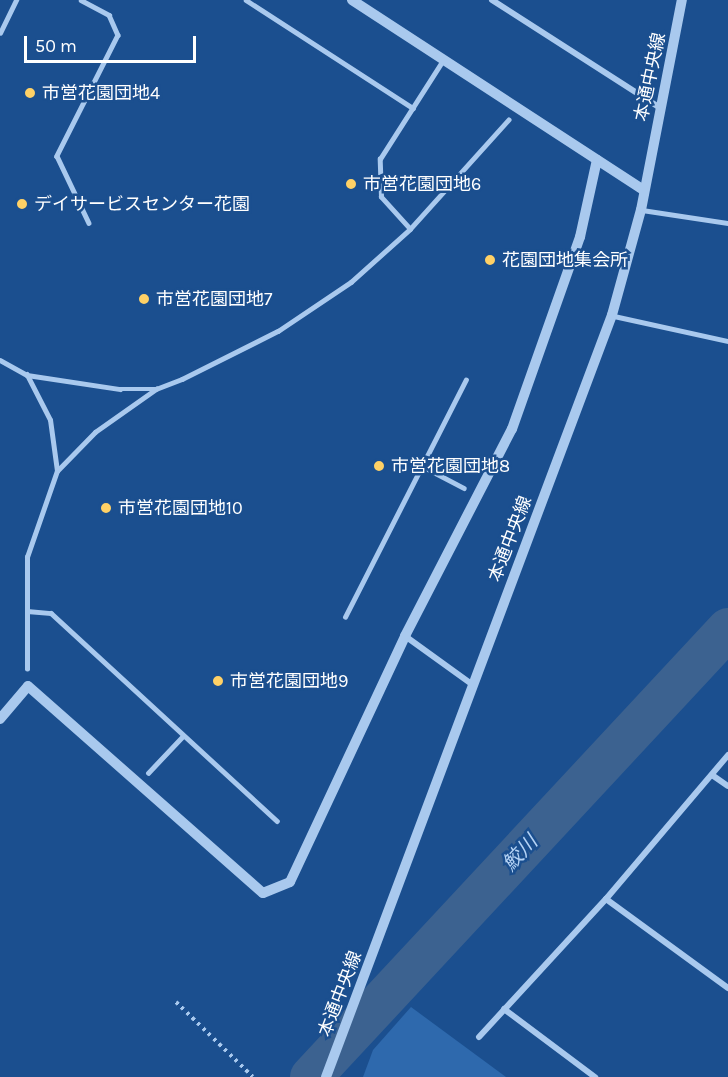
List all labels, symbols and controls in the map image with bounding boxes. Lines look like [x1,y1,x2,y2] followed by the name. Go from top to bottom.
[27,24,200,62] scale bar
[630,31,670,123] street label: 本通中央線
[35,35,77,57] text: 50 m
[42,82,160,104] place label: 市営花園団地4
[23,86,37,100] marker: 市営花園団地4
[363,173,481,195] place label: 市営花園団地6
[344,177,358,191] marker: 市営花園団地6
[34,193,250,215] place label: デイサービスセンター花園
[15,197,29,211] marker: デイサービスセンター花園
[502,249,628,271] place label: 花園団地集会所
[483,253,497,267] marker: 花園団地集会所
[156,288,272,310] place label: 市営花園団地7
[137,292,151,306] marker: 市営花園団地7
[391,455,510,477] place label: 市営花園団地8
[372,459,386,473] marker: 市営花園団地8
[484,493,536,585] street label: 本通中央線
[118,497,243,519] place label: 市営花園団地10
[99,501,113,515] marker: 市営花園団地10
[230,670,348,692] place label: 市営花園団地9
[211,674,225,688] marker: 市営花園団地9
[498,830,542,876] water label: 鮫川
[314,948,366,1040] street label: 本通中央線

